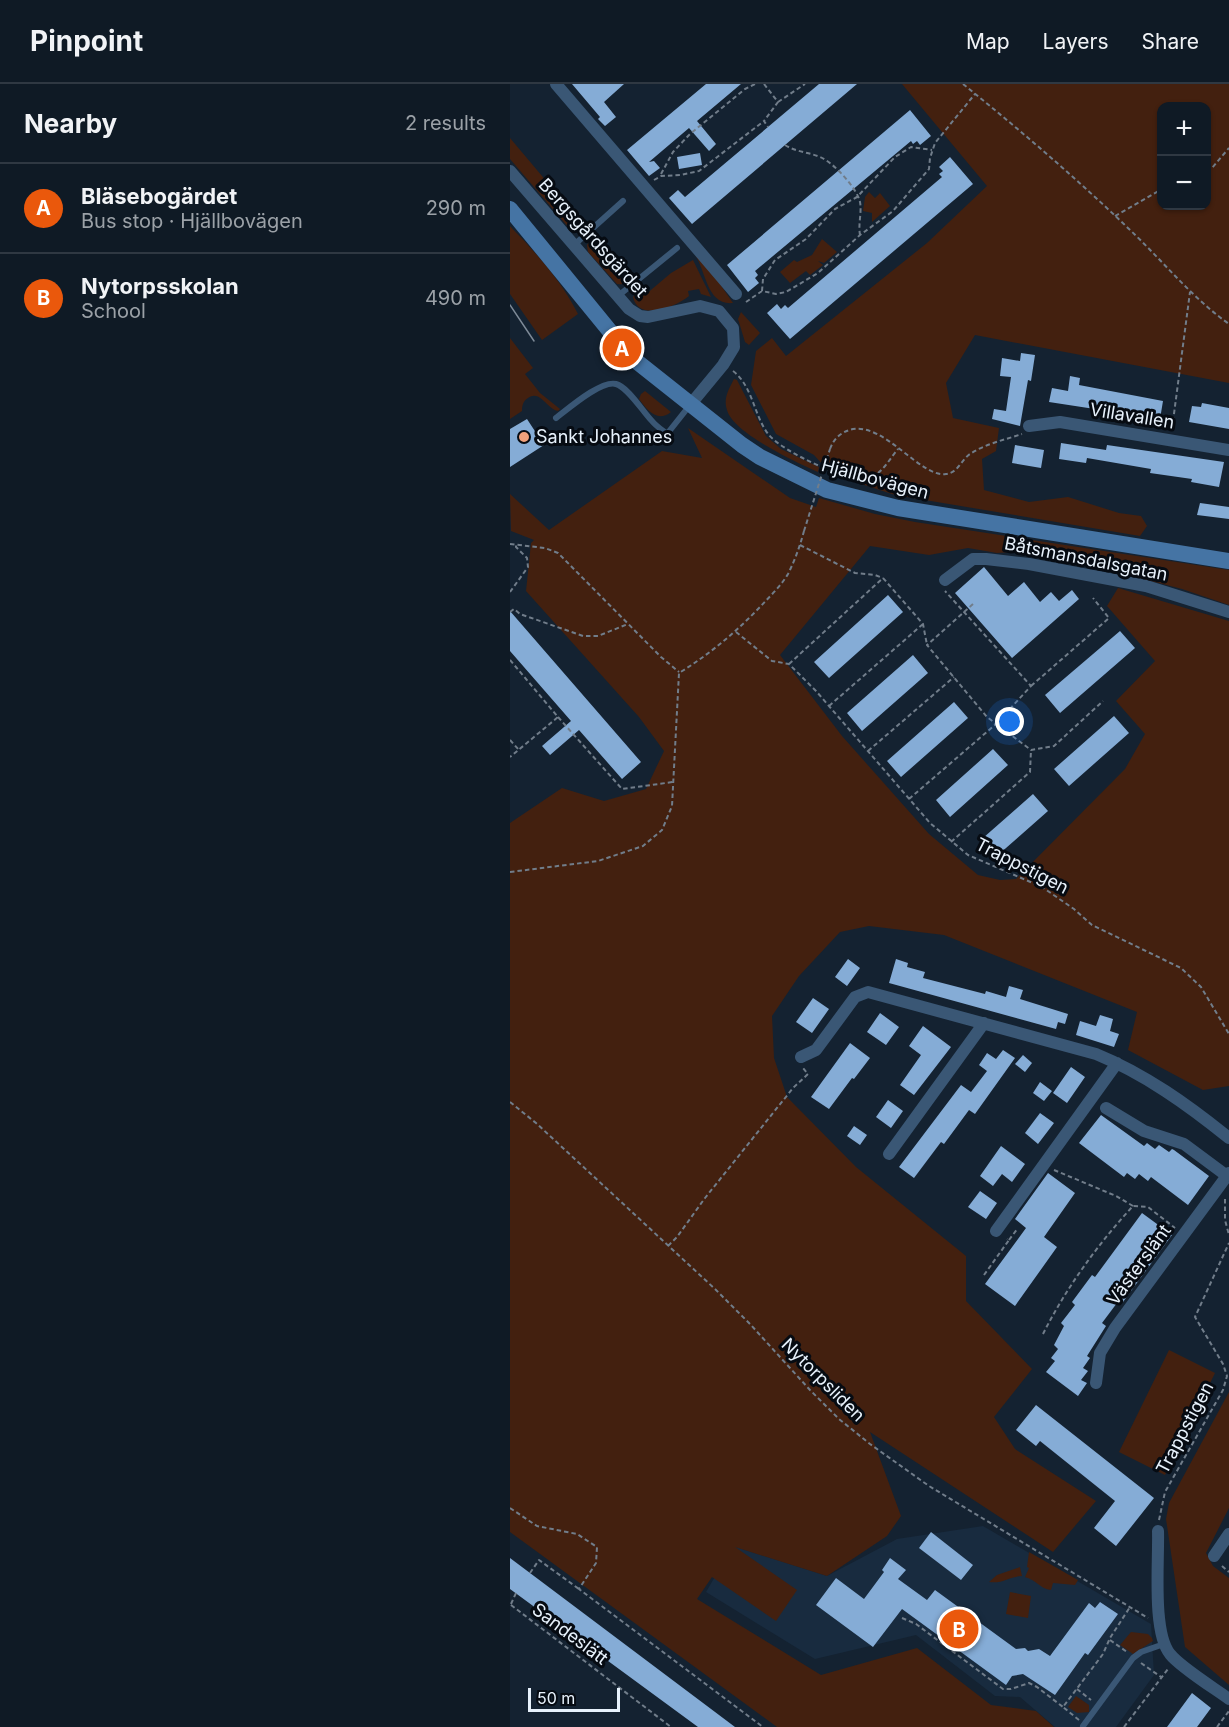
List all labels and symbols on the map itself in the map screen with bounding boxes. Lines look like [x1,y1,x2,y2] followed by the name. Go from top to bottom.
[535,174,652,301] street label: Bergsgårdsgärdet
[602,326,642,370] pin: A
[1088,398,1176,433] street label: Villavallen
[536,426,672,447] place label: Sankt Johannes
[517,430,531,444] marker: Sankt Johannes
[819,454,931,503] street label: Hjällbovägen
[1003,532,1170,585] street label: Båtsmansdalsgatan
[995,707,1024,736] your location
[972,833,1072,898] street label: Trappstigen
[1102,1220,1175,1309] street label: Västerslänt
[777,1334,869,1426] street label: Nytorpsliden
[1151,1378,1218,1477] street label: Trappstigen
[528,1598,612,1669] street label: Sandeslätt
[940,1606,978,1652] pin: B
[528,1685,620,1712] scale bar

